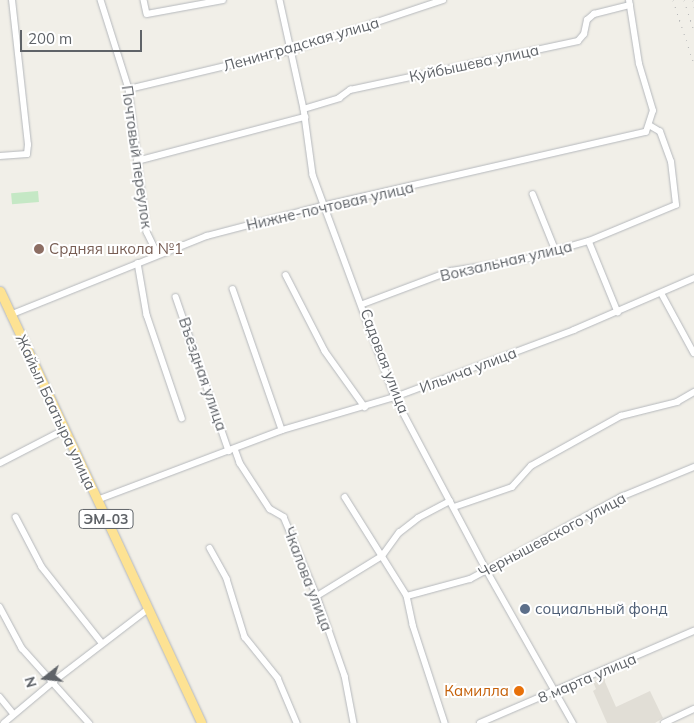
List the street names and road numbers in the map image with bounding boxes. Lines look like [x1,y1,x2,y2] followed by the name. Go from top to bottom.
[221,13,381,75] street label: Ленинградская улица
[408,40,540,86] street label: Куйбышева улица
[118,84,156,230] street label: Почтовый переулок
[244,178,416,234] street label: Нижне-почтовая улица
[438,237,574,285] street label: Вокзальная улица
[357,306,413,416] street label: Садовая улица
[175,315,231,433] street label: Въездная улица
[12,331,100,493] street label: Жайыл Баатыра улица
[417,343,519,397] street label: Ильича улица
[475,488,629,582] street label: Чернышевского улица
[78,508,134,530] road number: ЭМ-03
[280,524,336,634] street label: Чкалова улица
[535,649,639,707] street label: 8 марта улица

